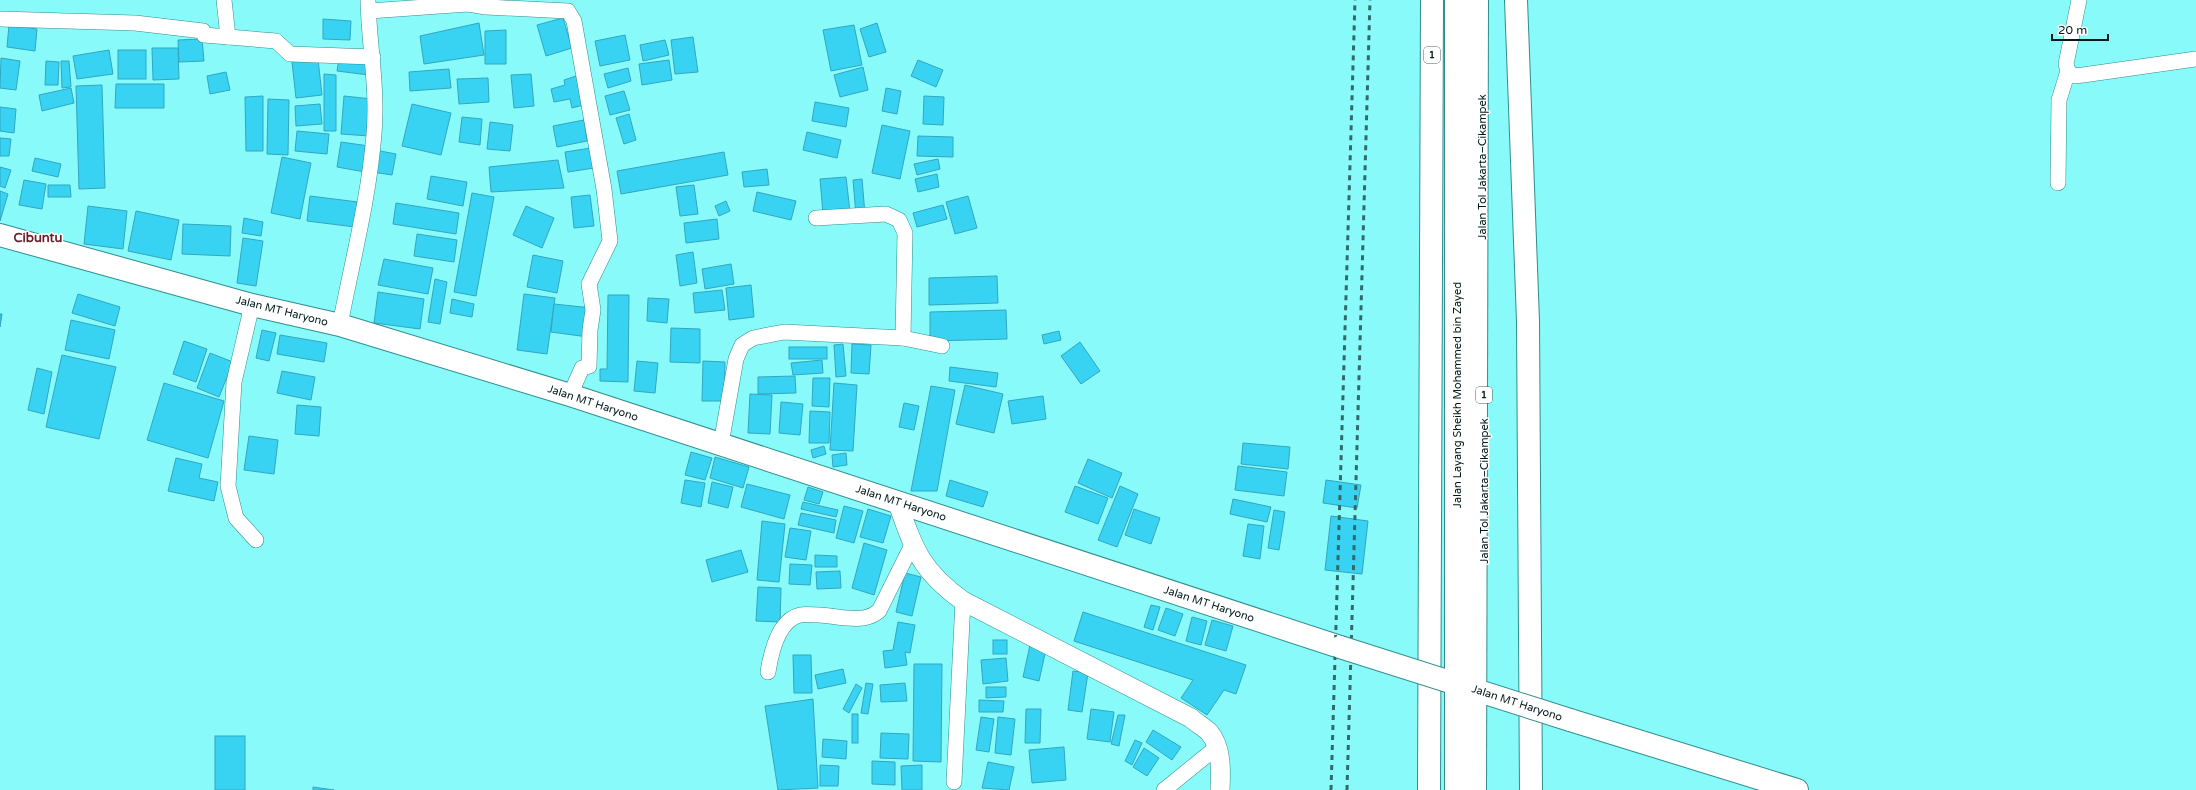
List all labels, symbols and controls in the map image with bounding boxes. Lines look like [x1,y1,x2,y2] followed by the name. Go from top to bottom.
[2052,16,2108,42] scale bar
[2058,23,2087,37] text: 20 m
[1424,47,1440,63] road number: 1
[1476,94,1489,240] street label: Jalan Tol Jakarta–Cikampek
[13,230,63,246] district label: Cibuntu
[1451,282,1464,508] street label: Jalan Layang Sheikh Mohammed bin Zayed
[235,293,330,329] street label: Jalan MT Haryono
[546,382,640,424] street label: Jalan MT Haryono
[1476,387,1492,403] road number: 1
[1478,418,1491,564] street label: Jalan Tol Jakarta–Cikampek
[854,482,948,524] street label: Jalan MT Haryono
[1162,583,1256,625] street label: Jalan MT Haryono
[1470,682,1564,724] street label: Jalan MT Haryono

